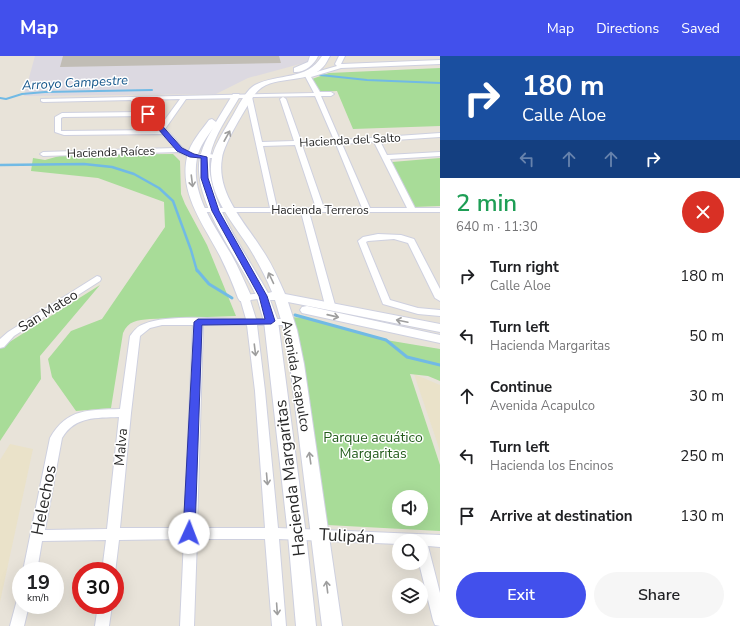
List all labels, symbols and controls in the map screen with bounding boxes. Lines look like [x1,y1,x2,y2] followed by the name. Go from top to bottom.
[20,15,58,41] text: Map
[547,19,574,38] text: Map
[596,19,659,38] text: Directions
[681,19,720,38] text: Saved
[522,67,605,105] text: 180 m
[20,71,129,95] water label: Arroyo Campestre
[456,72,508,124] icon: right
[131,97,165,131] pin
[137,103,159,125] icon: arrive
[522,103,606,127] text: Calle Aloe
[299,129,401,151] street label: Hacienda del Salto
[224,130,231,142] one-way arrow
[67,142,156,162] street label: Hacienda Raíces
[516,148,538,170] icon: left
[558,148,580,170] icon: ahead
[600,148,622,170] icon: ahead
[642,148,664,170] icon: right
[188,175,195,188] one-way arrow
[456,187,517,219] text: 2 min
[682,191,724,233] button: close
[271,202,369,218] street label: Hacienda Terreros
[456,218,538,236] text: 640 m · 11:30
[490,257,559,277] text: Turn right
[456,265,478,287] icon: right
[680,266,724,286] text: 180 m
[267,272,274,284] one-way arrow
[490,277,551,295] text: Calle Aloe
[15,285,82,337] street label: San Mateo
[326,312,339,320] one-way arrow
[396,316,409,324] one-way arrow
[490,317,549,337] text: Turn left
[277,319,315,433] street label: Avenida Acapulco
[456,325,478,347] icon: left
[689,326,724,346] text: 50 m
[490,337,610,355] text: Hacienda Margaritas
[252,343,259,356] one-way arrow
[490,377,552,397] text: Continue
[456,385,478,407] icon: ahead
[689,386,724,406] text: 30 m
[490,397,595,415] text: Avenida Acapulco
[269,398,311,558] street label: Hacienda Margaritas
[110,427,132,467] street label: Malva
[323,428,423,463] park label: Parque acuático Margaritas
[490,437,549,457] text: Turn left
[456,445,478,467] icon: left
[680,446,724,466] text: 250 m
[306,452,314,465] one-way arrow
[490,457,613,475] text: Hacienda los Encinos
[26,463,62,537] street label: Helechos
[264,472,271,485] one-way arrow
[392,490,428,614] map controls
[392,490,428,526] button: sound
[456,505,478,527] icon: arrive
[490,506,633,526] text: Arrive at destination
[680,506,724,526] text: 130 m
[168,512,210,554] position arrow
[318,523,376,549] street label: Tulipán
[392,534,428,570] button: search
[72,562,124,614] speed limit sign: 30
[26,569,50,596] text: 19
[456,572,586,618] button: Exit
[594,572,724,618] button: Share
[392,578,428,614] button: layers
[323,581,331,594] one-way arrow
[27,591,49,605] text: km/h
[274,602,281,615] one-way arrow

